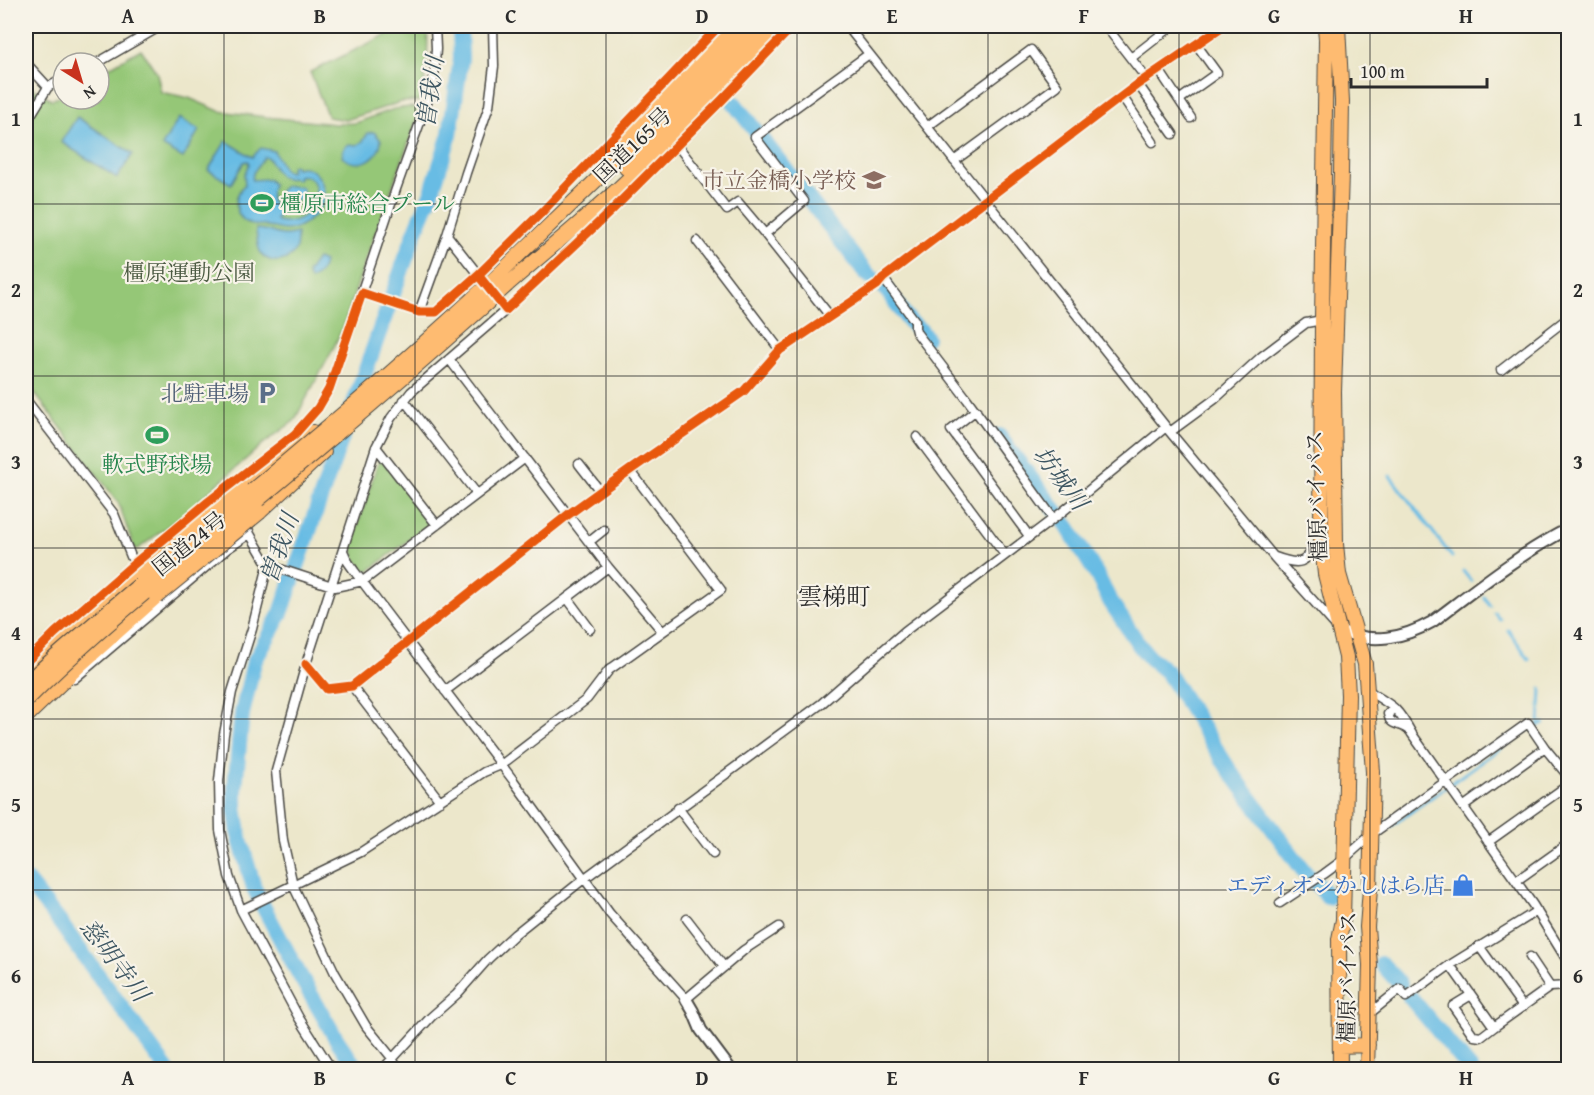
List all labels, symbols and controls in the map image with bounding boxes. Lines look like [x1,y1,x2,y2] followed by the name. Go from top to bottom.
[122,1,135,30] text: A
[314,1,326,30] text: B
[505,1,517,30] text: C
[695,1,709,30] text: D
[887,1,898,30] text: E
[1079,1,1089,30] text: F
[1268,1,1280,30] text: G
[1459,1,1473,30] text: H
[51,51,111,111] north arrow
[408,51,453,130] water label: 曽我川
[1351,51,1488,89] scale bar
[1360,58,1405,85] text: 100 m
[78,80,102,106] text: N
[586,100,678,190] street label: 国道165号
[11,104,21,133] text: 1
[1573,104,1583,133] text: 1
[702,164,856,196] place label: 市立金橋小学校
[861,167,887,193] school or university icon: 市立金橋小学校
[280,187,455,219] place label: 橿原市総合プール
[249,190,275,216] sports icon: 橿原市総合プール
[123,256,255,288] park label: 橿原運動公園
[11,275,21,304] text: 2
[1573,275,1583,304] text: 2
[161,377,249,409] place label: 北駐車場
[254,380,280,406] parking icon: 北駐車場
[144,422,170,448] sports icon: 軟式野球場
[1298,430,1334,562] street label: 橿原バイパス
[1025,439,1098,520] water label: 坊城川
[11,447,21,476] text: 3
[1573,447,1583,476] text: 3
[102,448,212,480] place label: 軟式野球場
[145,503,233,583] street label: 国道24号
[251,505,308,588] water label: 曽我川
[798,579,870,614] district label: 雲梯町
[11,618,21,647] text: 4
[1573,618,1583,647] text: 4
[11,790,21,819] text: 5
[1573,790,1583,819] text: 5
[1227,869,1445,901] place label: エディオンかしはら店
[1450,872,1476,898] shop icon: エディオンかしはら店
[72,911,160,1011] water label: 慈明寺川
[1330,911,1364,1043] street label: 橿原バイパス
[11,961,21,990] text: 6
[1573,961,1583,990] text: 6
[122,1063,135,1092] text: A
[314,1063,326,1092] text: B
[505,1063,517,1092] text: C
[695,1063,709,1092] text: D
[887,1063,898,1092] text: E
[1079,1063,1089,1092] text: F
[1268,1063,1280,1092] text: G
[1459,1063,1473,1092] text: H

